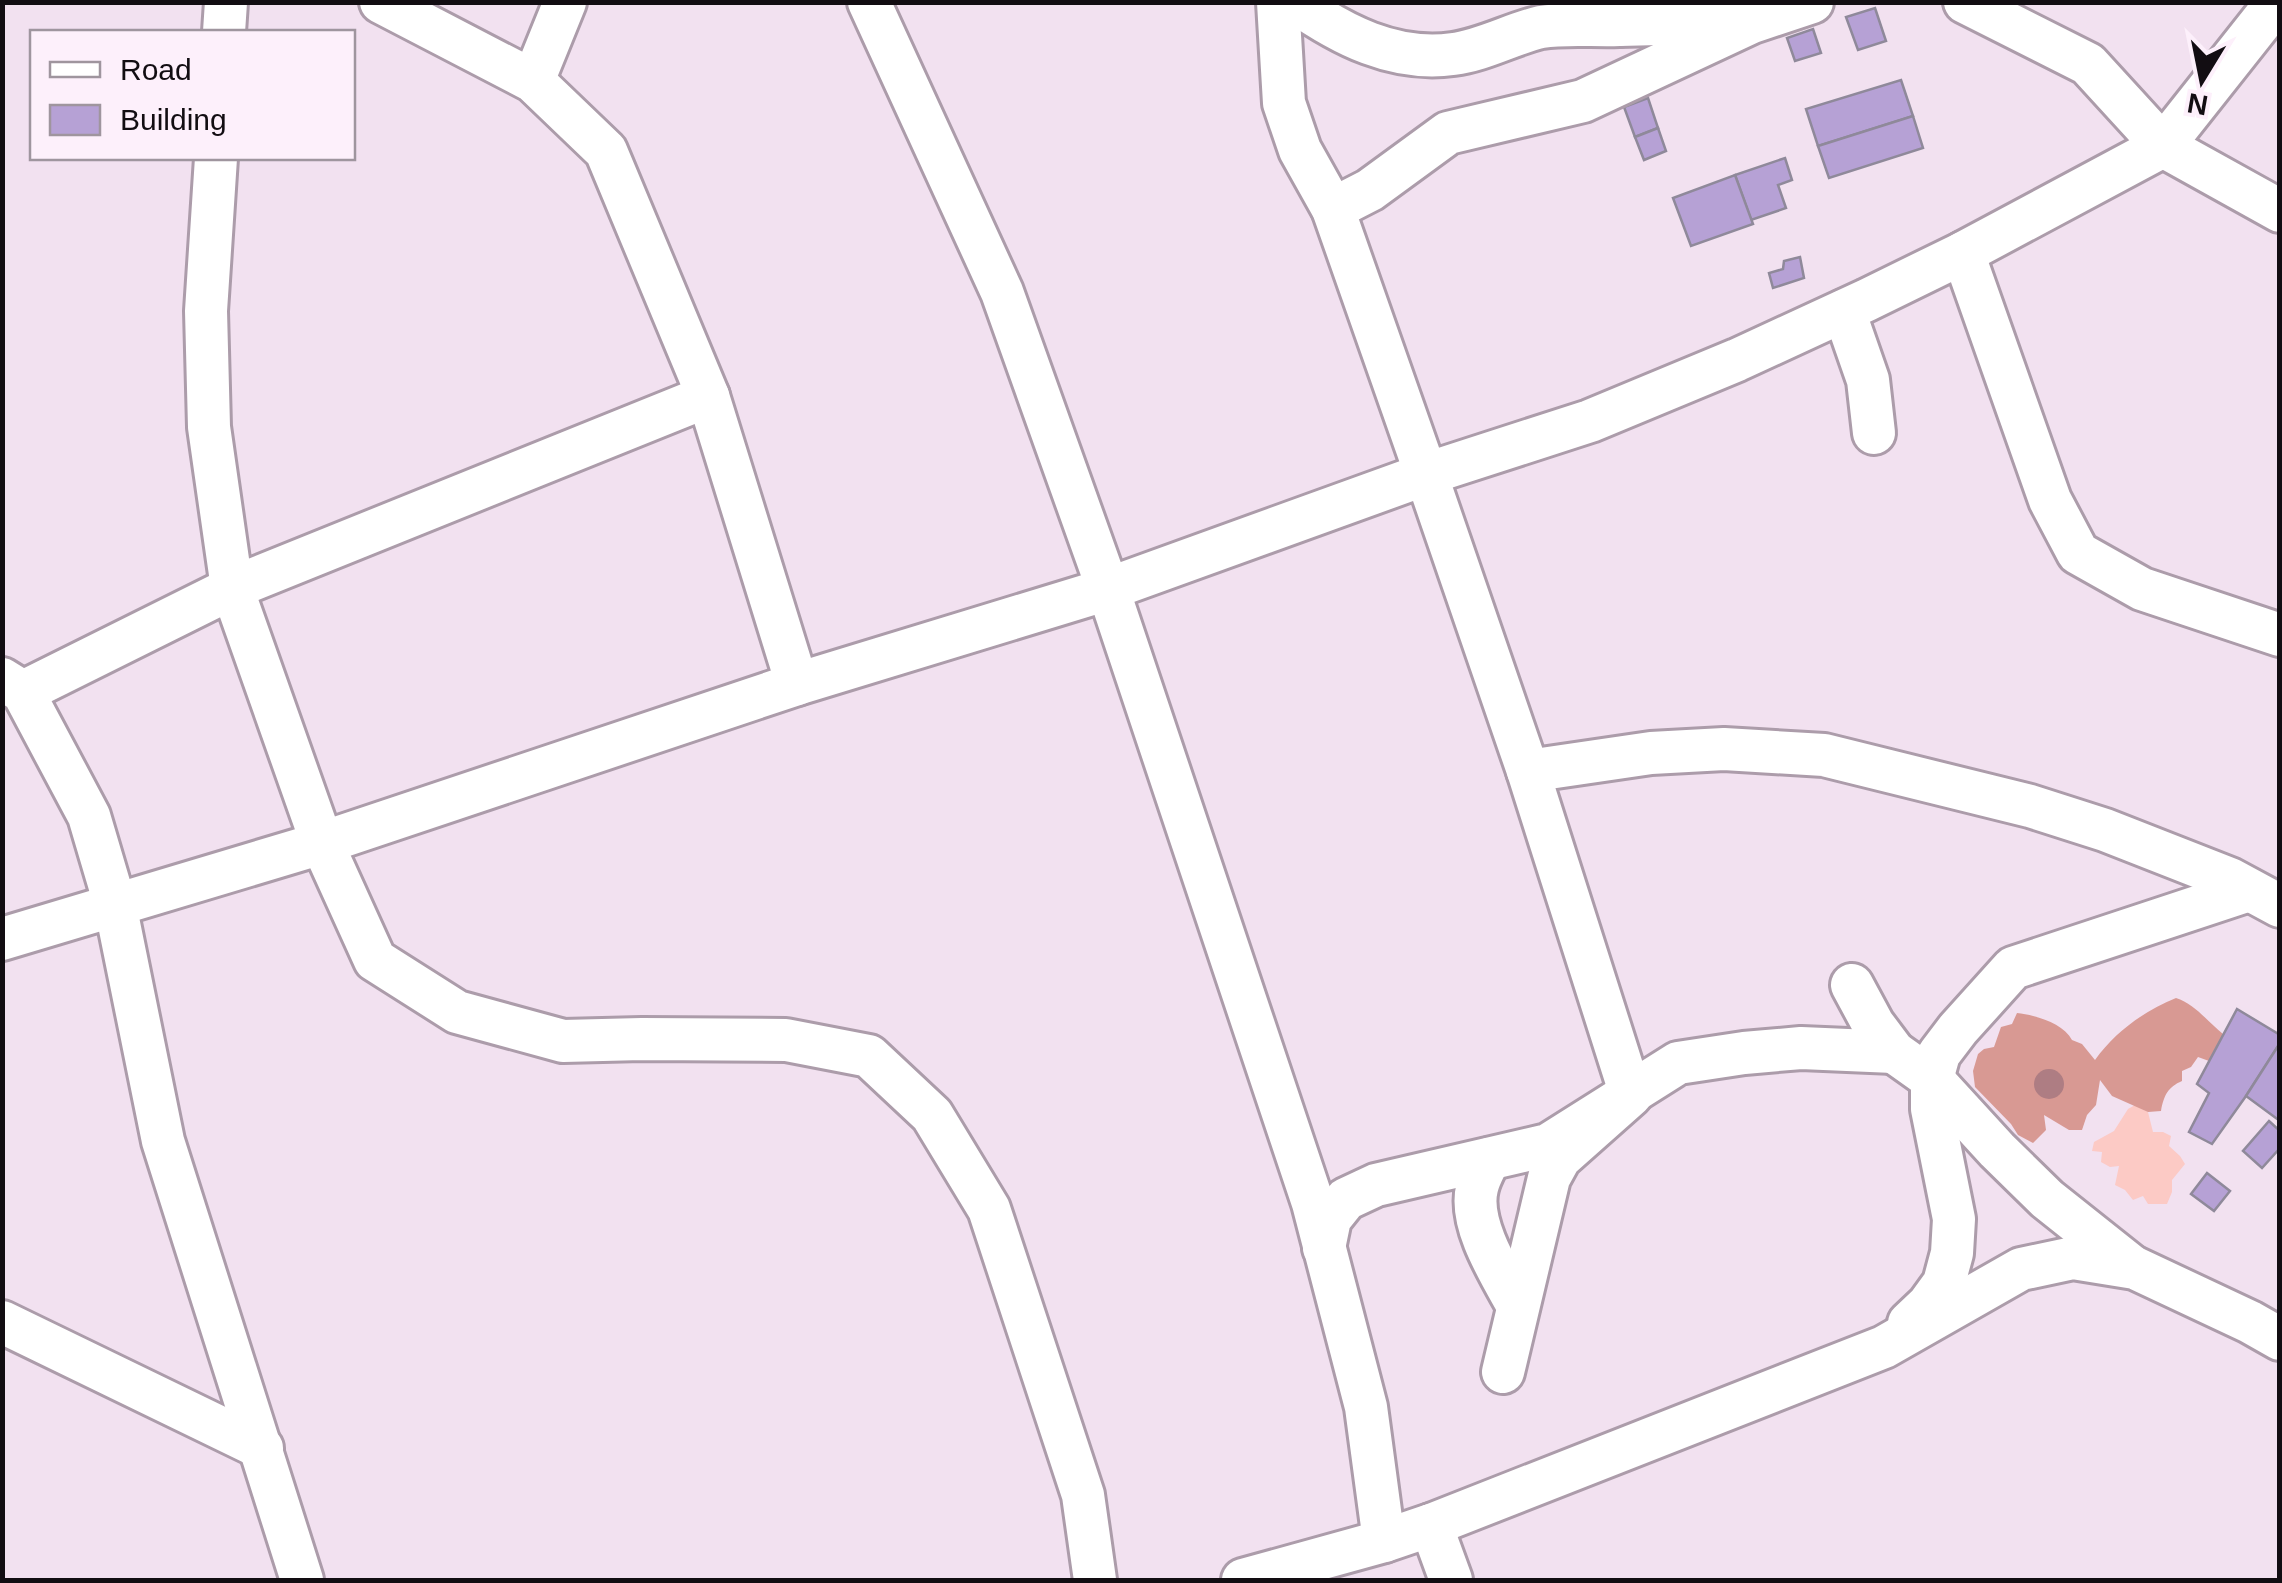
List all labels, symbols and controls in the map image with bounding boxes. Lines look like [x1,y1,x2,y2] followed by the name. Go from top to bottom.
[30,30,355,160] legend
[2152,30,2252,130] north arrow
[120,53,192,86] text: Road
[2185,87,2210,121] text: N
[120,103,227,136] text: Building

